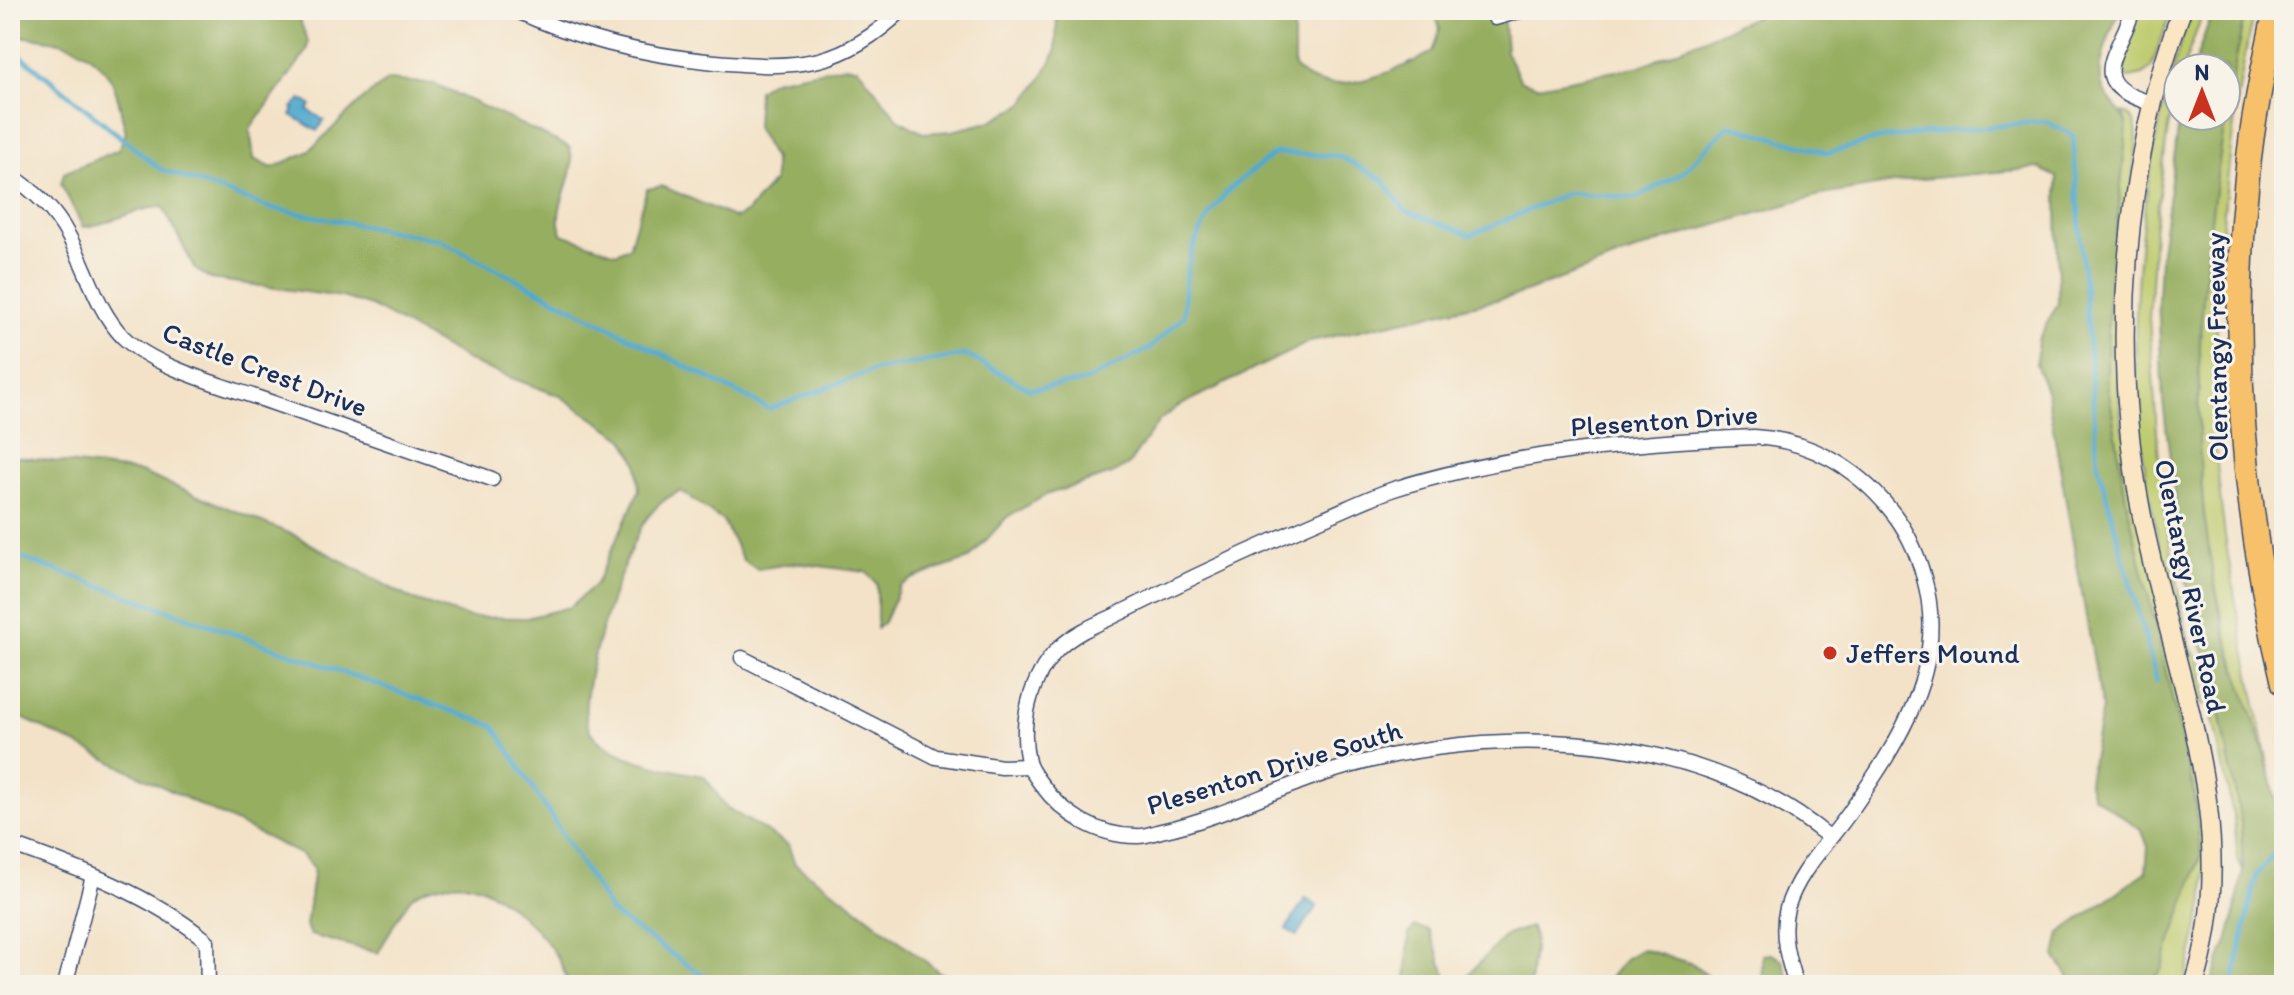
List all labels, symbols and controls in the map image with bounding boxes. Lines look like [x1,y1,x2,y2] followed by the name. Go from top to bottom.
[2162,52,2242,132] north arrow
[2195,59,2209,86] text: N
[2197,232,2235,462] street label: Olentangy Freeway
[158,314,372,424] street label: Castle Crest Drive
[1569,396,1759,444] street label: Plesenton Drive
[2147,456,2235,716] street label: Olentangy River Road
[1846,636,2020,670] place label: Jeffers Mound
[1821,644,1839,662] marker: Jeffers Mound
[1142,712,1406,822] street label: Plesenton Drive South

